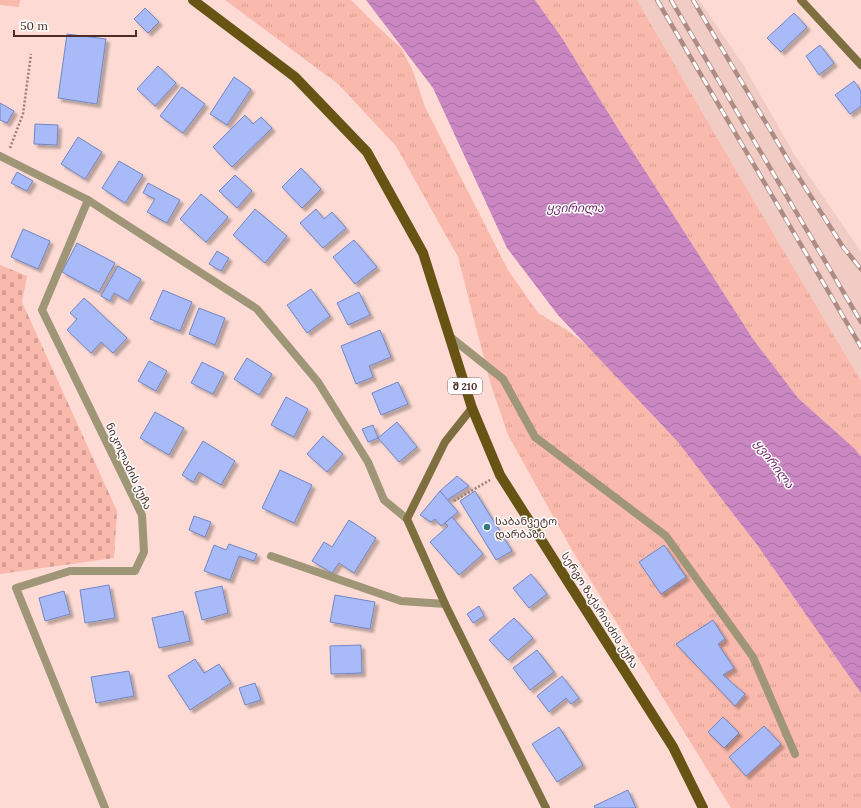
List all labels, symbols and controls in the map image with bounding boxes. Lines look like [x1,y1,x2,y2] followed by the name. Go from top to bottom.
[14,12,136,38] scale bar
[20,18,48,33] text: 50 m
[546,200,604,215] water label: ყვირილა
[448,378,482,394] road number: შ 210
[103,420,155,512] street label: ნიკოლაძის ქუჩა
[751,436,798,491] water label: ყვირილა
[495,514,557,541] place label: საბანკეტო დარბაზი
[482,522,492,532] marker: საბანკეტო დარბაზი
[559,549,641,671] street label: სერგო ზაქარიაძის ქუჩა

